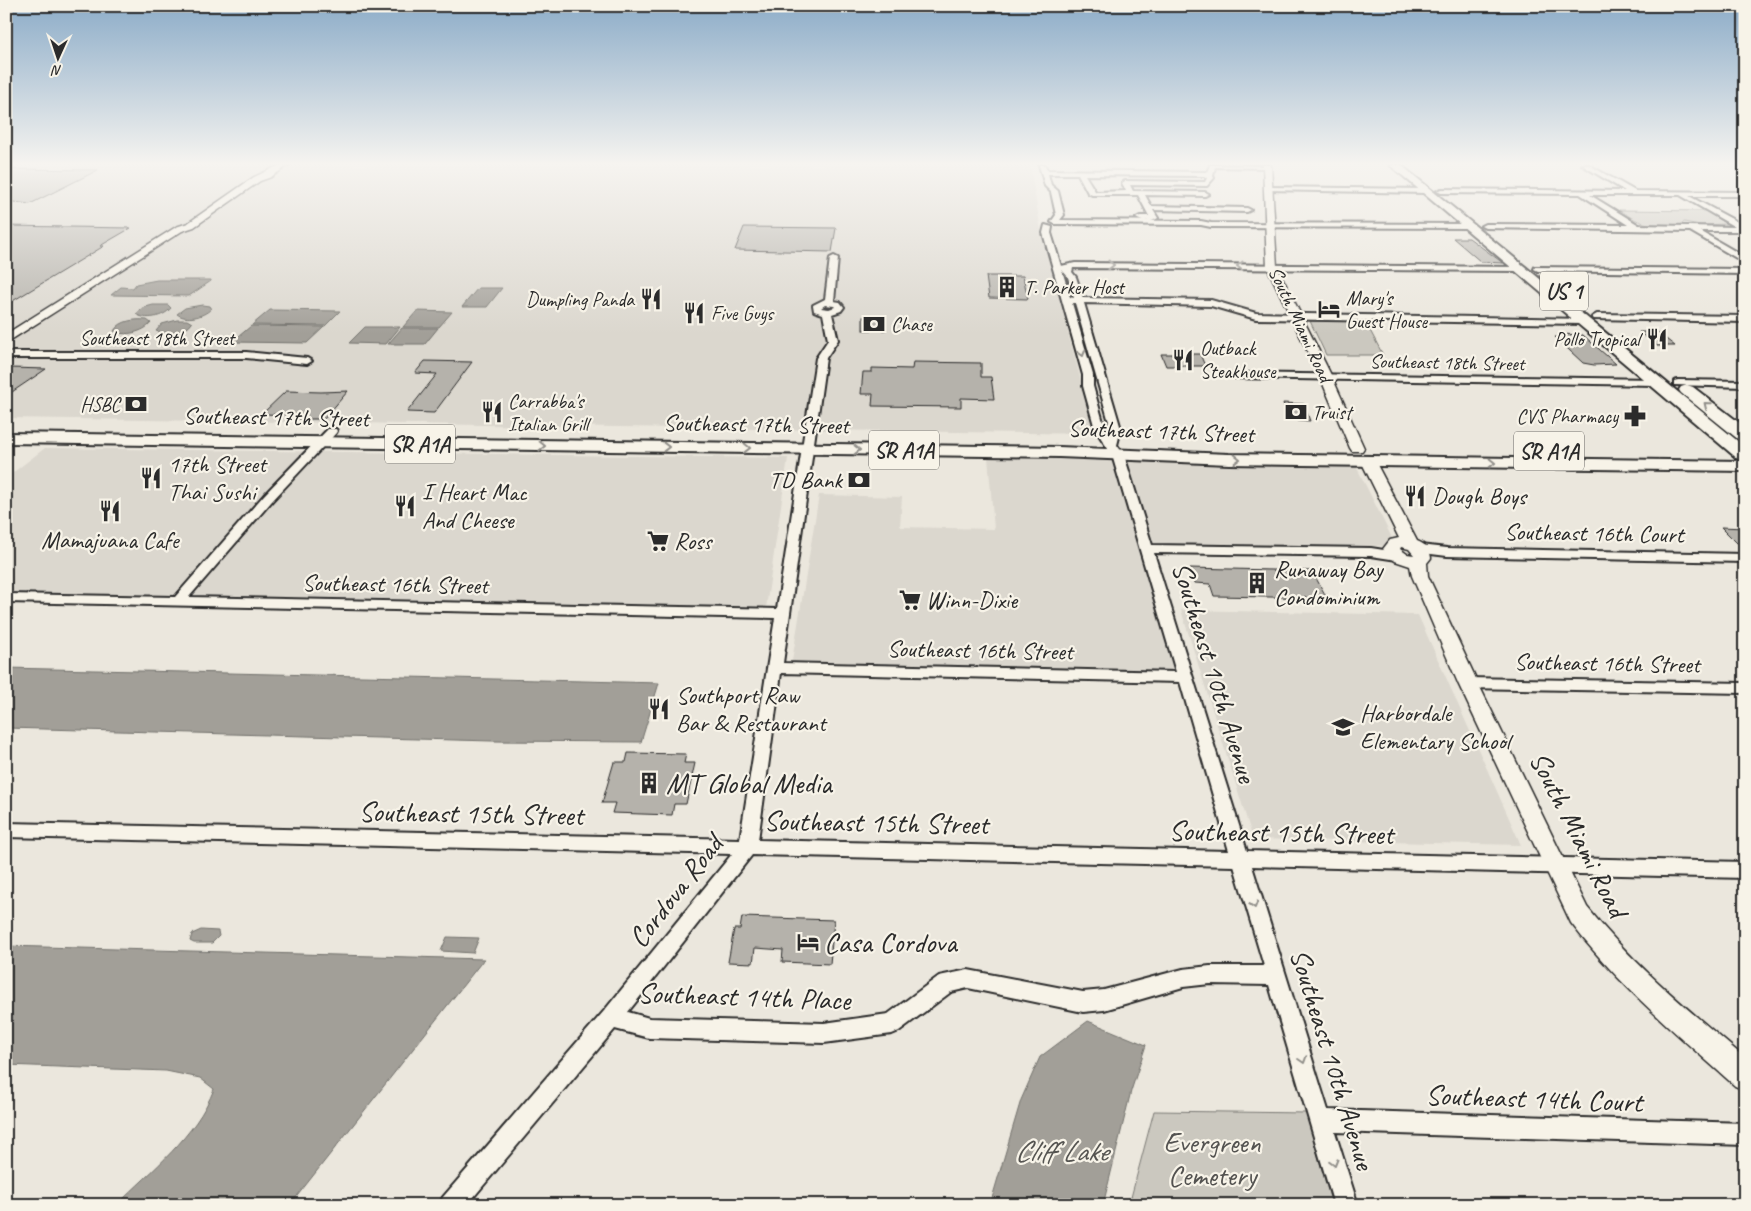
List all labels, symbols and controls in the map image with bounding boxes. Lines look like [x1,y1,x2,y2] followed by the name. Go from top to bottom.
[32,32,82,82] north arrow
[50,62,62,79] text: N
[1107,260,1115,270] one-way arrow
[1236,261,1244,271] one-way arrow
[1263,262,1340,389] street label: South Miami Road
[1540,272,1588,310] road number: US 1
[994,274,1020,300] building icon: T. Parker Host
[1024,275,1126,300] place label: T. Parker Host
[638,286,664,312] restaurant icon: Dumpling Panda
[1346,286,1428,334] place label: Mary's Guest House
[526,287,635,312] place label: Dumpling Panda
[1316,296,1342,322] hotel icon: Mary's Guest House
[681,300,707,326] restaurant icon: Five Guys
[711,301,775,326] place label: Five Guys
[861,311,887,337] bank icon: Chase
[891,312,933,337] place label: Chase
[80,326,237,351] street label: Southeast 18th Street
[1644,326,1670,352] restaurant icon: Pollo Tropical
[1554,327,1644,352] place label: Pollo Tropical
[1200,336,1277,384] place label: Outback Steakhouse
[1170,347,1196,373] restaurant icon: Outback Steakhouse
[1077,349,1087,357] one-way arrow
[1369,349,1527,376] street label: Southeast 18th Street
[508,389,592,437] place label: Carrabba's Italian Grill
[123,391,149,417] bank icon: HSBC
[80,392,123,417] place label: HSBC
[479,399,505,425] restaurant icon: Carrabba's Italian Grill
[1283,399,1309,425] bank icon: Truist
[183,400,371,434] street label: Southeast 17th Street
[1312,400,1355,425] place label: Truist
[1622,403,1648,429] pharmacy icon: CVS Pharmacy
[1704,403,1713,411] one-way arrow
[1517,404,1619,429] place label: CVS Pharmacy
[663,407,851,441] street label: Southeast 17th Street
[1068,413,1256,449] street label: Southeast 17th Street
[385,424,455,464] road number: SR A1A
[869,430,939,470] road number: SR A1A
[1514,432,1584,471] road number: SR A1A
[538,440,546,451] one-way arrow
[662,442,670,452] one-way arrow
[744,443,752,453] one-way arrow
[854,445,861,455] one-way arrow
[168,449,268,507] place label: 17th Street Thai Sushi
[1234,454,1241,464] one-way arrow
[1488,458,1496,468] one-way arrow
[138,465,164,491] restaurant icon: 17th Street Thai Sushi
[769,465,844,495] place label: TD Bank
[846,467,872,493] bank icon: TD Bank
[422,477,528,535] place label: I Heart Mac And Cheese
[1432,481,1529,511] place label: Dough Boys
[1402,483,1428,509] restaurant icon: Dough Boys
[392,493,418,519] restaurant icon: I Heart Mac And Cheese
[97,498,123,524] restaurant icon: Mamajuana Cafe
[1504,516,1686,550] street label: Southeast 16th Court
[41,525,181,555] place label: Mamajuana Cafe
[674,526,713,556] place label: Ross
[645,528,671,554] supermarket icon: Ross
[1274,554,1384,612] place label: Runaway Bay Condominium
[1163,557,1266,788] street label: Southeast 10th Avenue
[302,567,490,601] street label: Southeast 16th Street
[1244,570,1270,596] building icon: Runaway Bay Condominium
[926,585,1019,615] place label: Winn-Dixie
[897,587,923,613] supermarket icon: Winn-Dixie
[887,633,1075,667] street label: Southeast 16th Street
[1514,646,1702,680] street label: Southeast 16th Street
[676,680,828,738] place label: Southport Raw Bar & Restaurant
[646,696,672,722] restaurant icon: Southport Raw Bar & Restaurant
[1360,698,1514,756] place label: Harbordale Elementary School
[1330,714,1356,740] school or university icon: Harbordale Elementary School
[1521,745,1638,927] street label: South Miami Road
[666,765,834,802] place label: MT Global Media
[636,770,662,796] building icon: MT Global Media
[358,793,586,834] street label: Southeast 15th Street
[763,802,991,843] street label: Southeast 15th Street
[1168,812,1396,853] street label: Southeast 15th Street
[620,824,734,955] street label: Cordova Road
[1249,901,1259,909] one-way arrow
[824,924,959,961] place label: Casa Cordova
[795,929,821,955] hotel icon: Casa Cordova
[1281,944,1384,1175] street label: Southeast 10th Avenue
[637,974,853,1019] street label: Southeast 14th Place
[1297,1056,1307,1064] one-way arrow
[1425,1076,1645,1121] street label: Southeast 14th Court
[1163,1124,1262,1194] park label: Evergreen Cemetery
[1015,1132,1112,1170] water label: Cliff Lake
[1329,1158,1339,1167] one-way arrow

